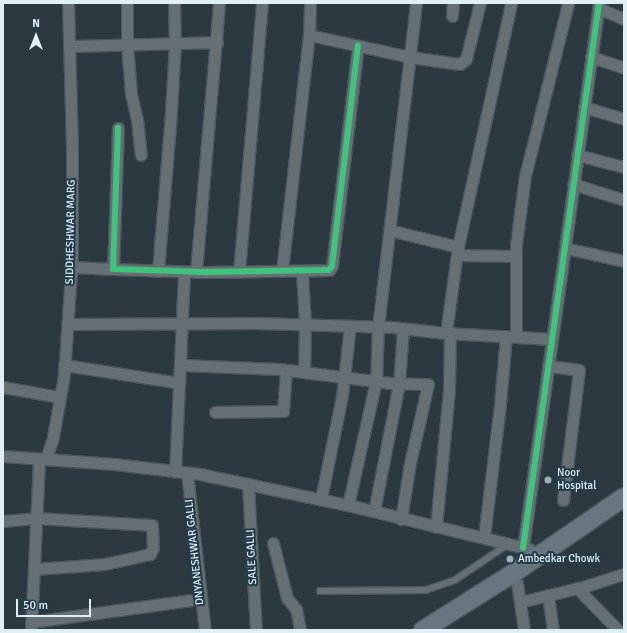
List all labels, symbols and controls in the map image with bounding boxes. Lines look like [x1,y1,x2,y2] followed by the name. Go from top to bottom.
[16,16,56,56] north arrow
[32,17,40,30] text: N
[63,180,79,284] street label: SIDDHESHWAR MARG
[557,467,596,493] place label: Noor Hospital
[542,474,554,486] marker: Noor Hospital
[183,498,207,606] street label: DNYANESHWAR GALLI
[244,529,260,585] street label: SALE GALLI
[518,552,600,566] place label: Ambedkar Chowk
[505,554,515,564] marker: Ambedkar Chowk
[18,591,93,617] scale bar
[23,598,48,613] text: 50 m

